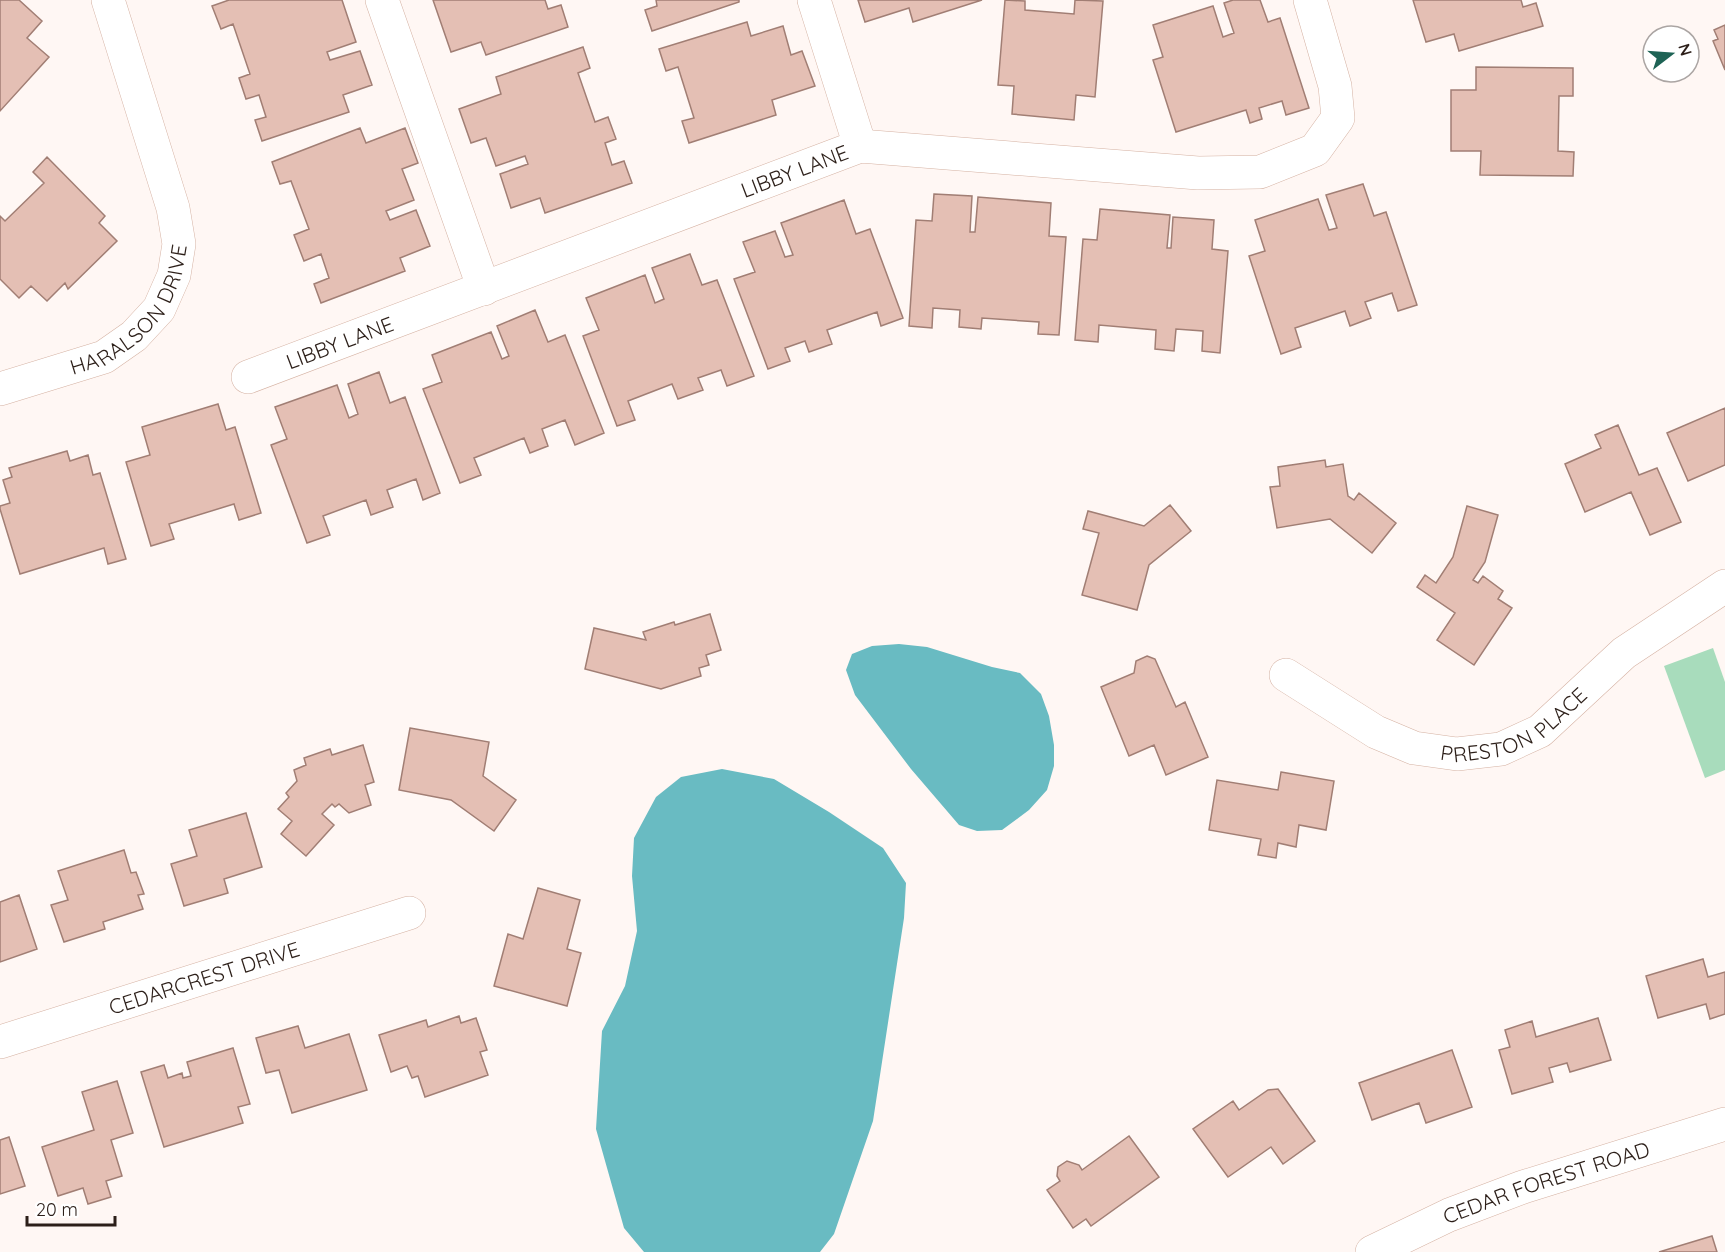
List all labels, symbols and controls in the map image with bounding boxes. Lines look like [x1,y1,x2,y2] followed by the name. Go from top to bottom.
[1641,24,1701,84] north arrow
[1674,41,1697,58] text: N
[737,139,852,203] street label: LIBBY LANE
[66,242,192,380] street label: HARALSON DRIVE
[282,310,397,374] street label: LIBBY LANE
[1439,681,1592,767] street label: PRESTON PLACE
[106,935,303,1020] street label: CEDARCREST DRIVE
[1439,1135,1653,1229] street label: CEDAR FOREST ROAD
[27,1189,116,1227] scale bar
[36,1198,78,1221] text: 20 m

